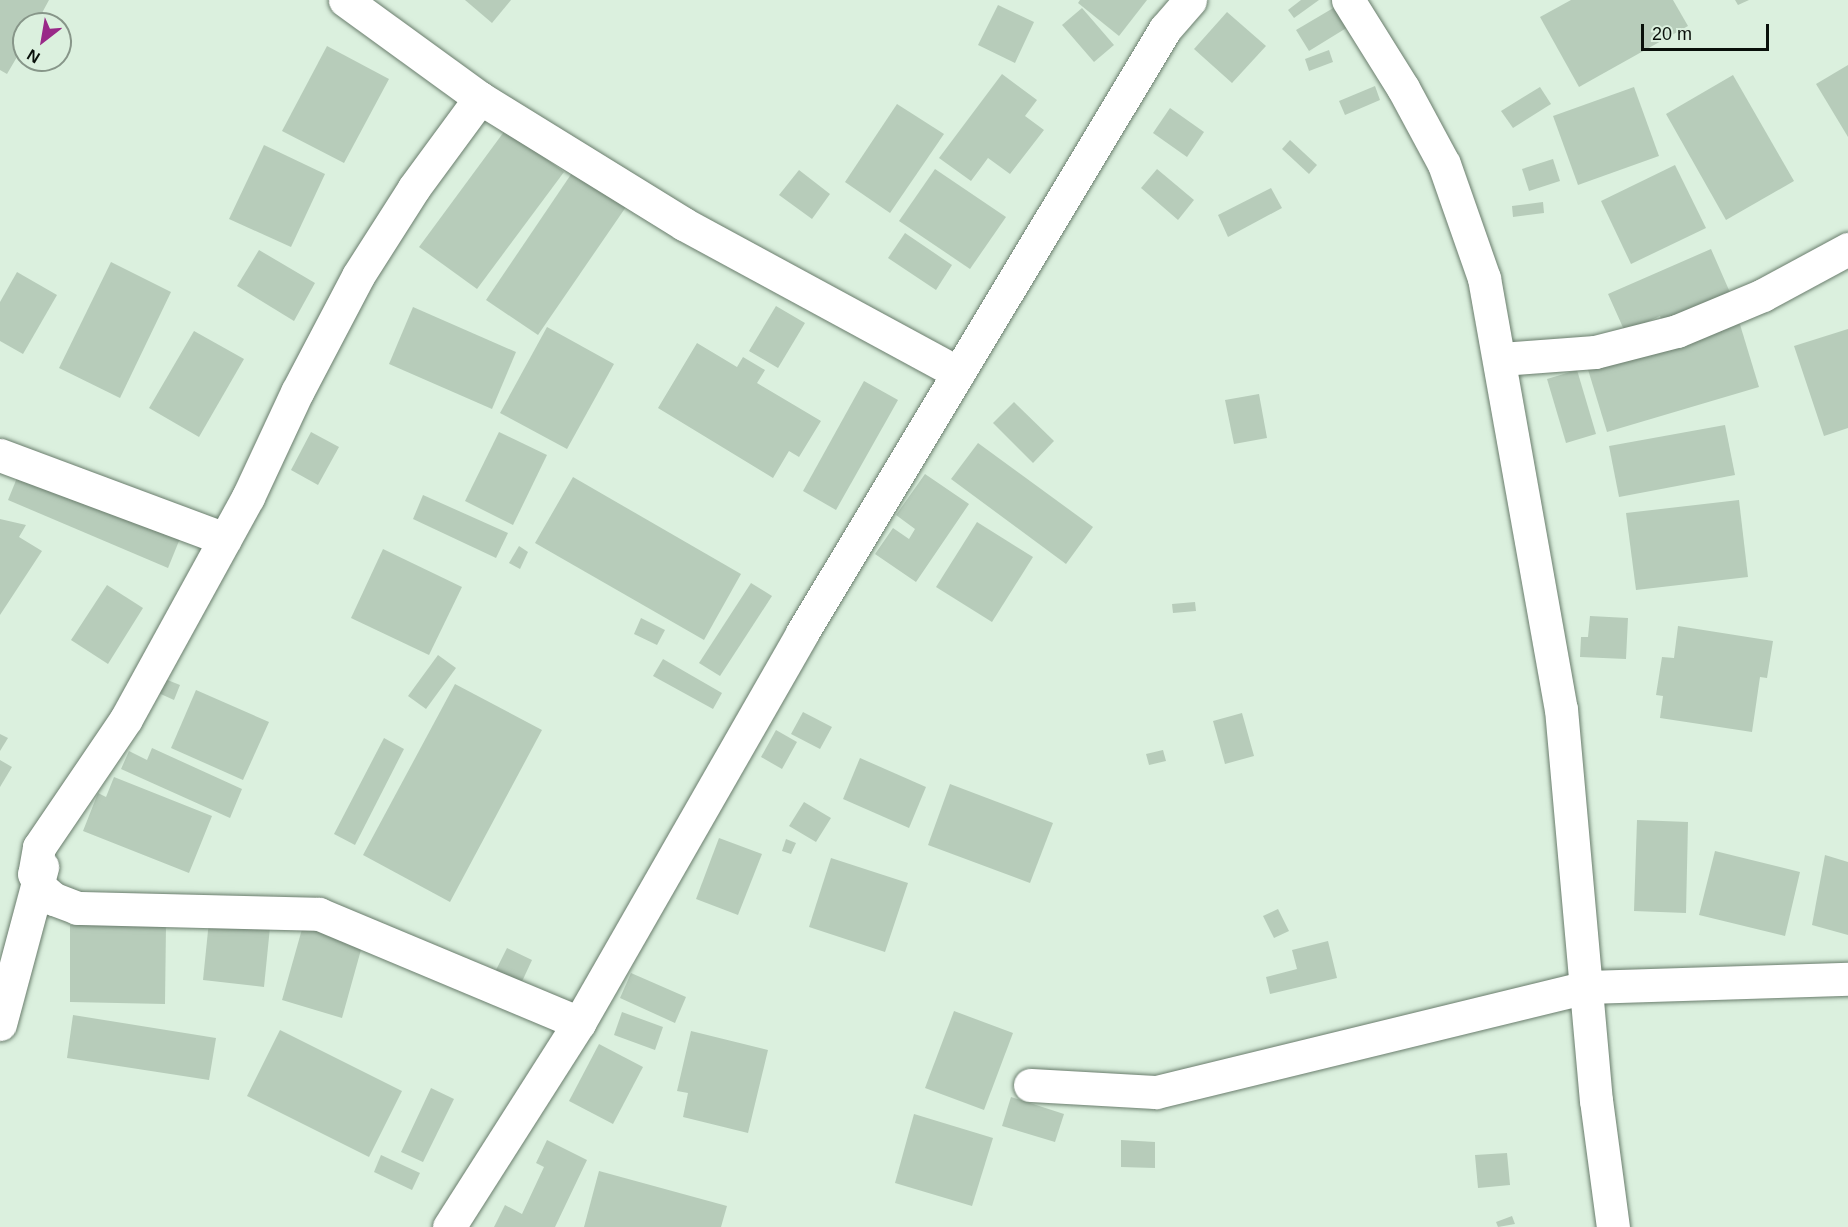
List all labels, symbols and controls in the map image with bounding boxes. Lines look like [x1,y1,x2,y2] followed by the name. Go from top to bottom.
[12,12,72,72] north arrow
[1644,12,1772,50] scale bar
[1652,24,1692,44] text: 20 m
[24,46,43,66] text: N

